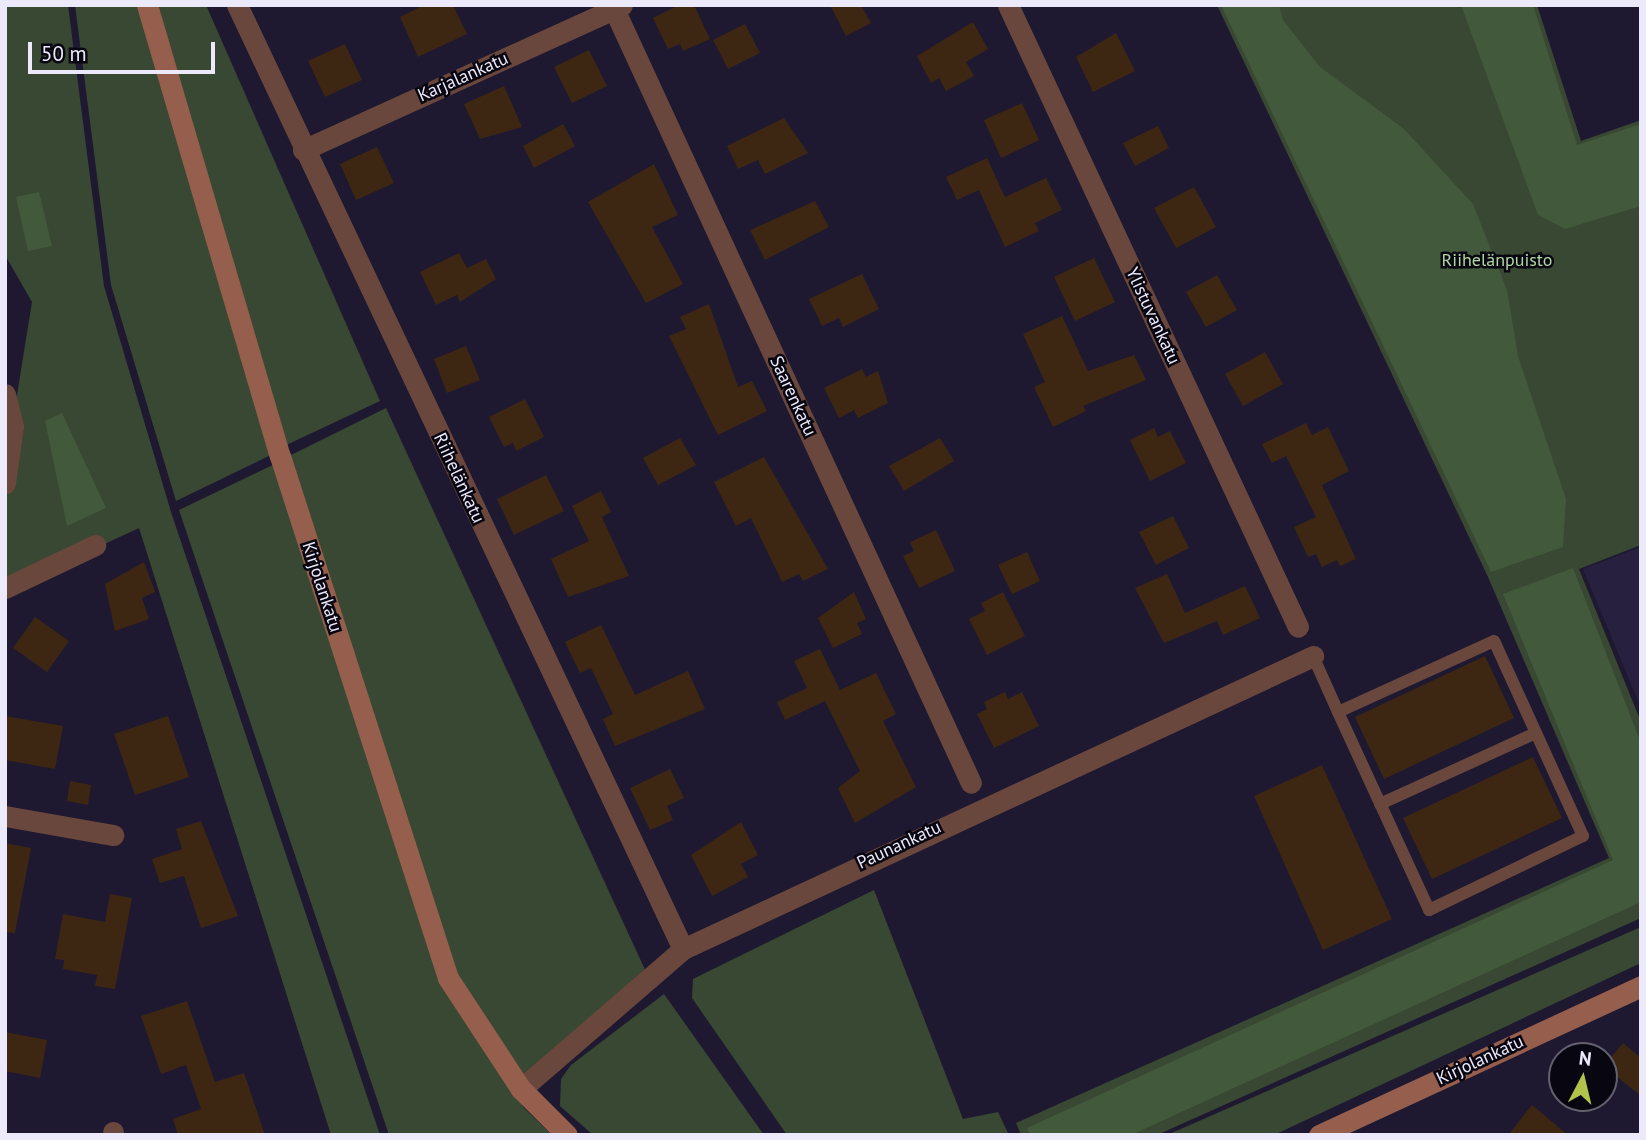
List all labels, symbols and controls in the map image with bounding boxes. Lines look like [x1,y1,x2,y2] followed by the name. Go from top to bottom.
[32,28,219,72] scale bar
[41,40,87,67] text: 50 m
[414,47,512,107] street label: Karjalankatu
[1442,249,1552,271] park label: Riihelänpuisto
[1121,264,1185,368] street label: Ylistuvankatu
[765,353,821,439] street label: Saarenkatu
[429,430,489,526] street label: Riihelänkatu
[297,539,347,635] street label: Kirjolankatu
[854,816,944,874] street label: Paunankatu
[1433,1030,1527,1090] street label: Kirjolankatu
[1548,1042,1618,1112] north arrow
[1578,1045,1593,1071] text: N

